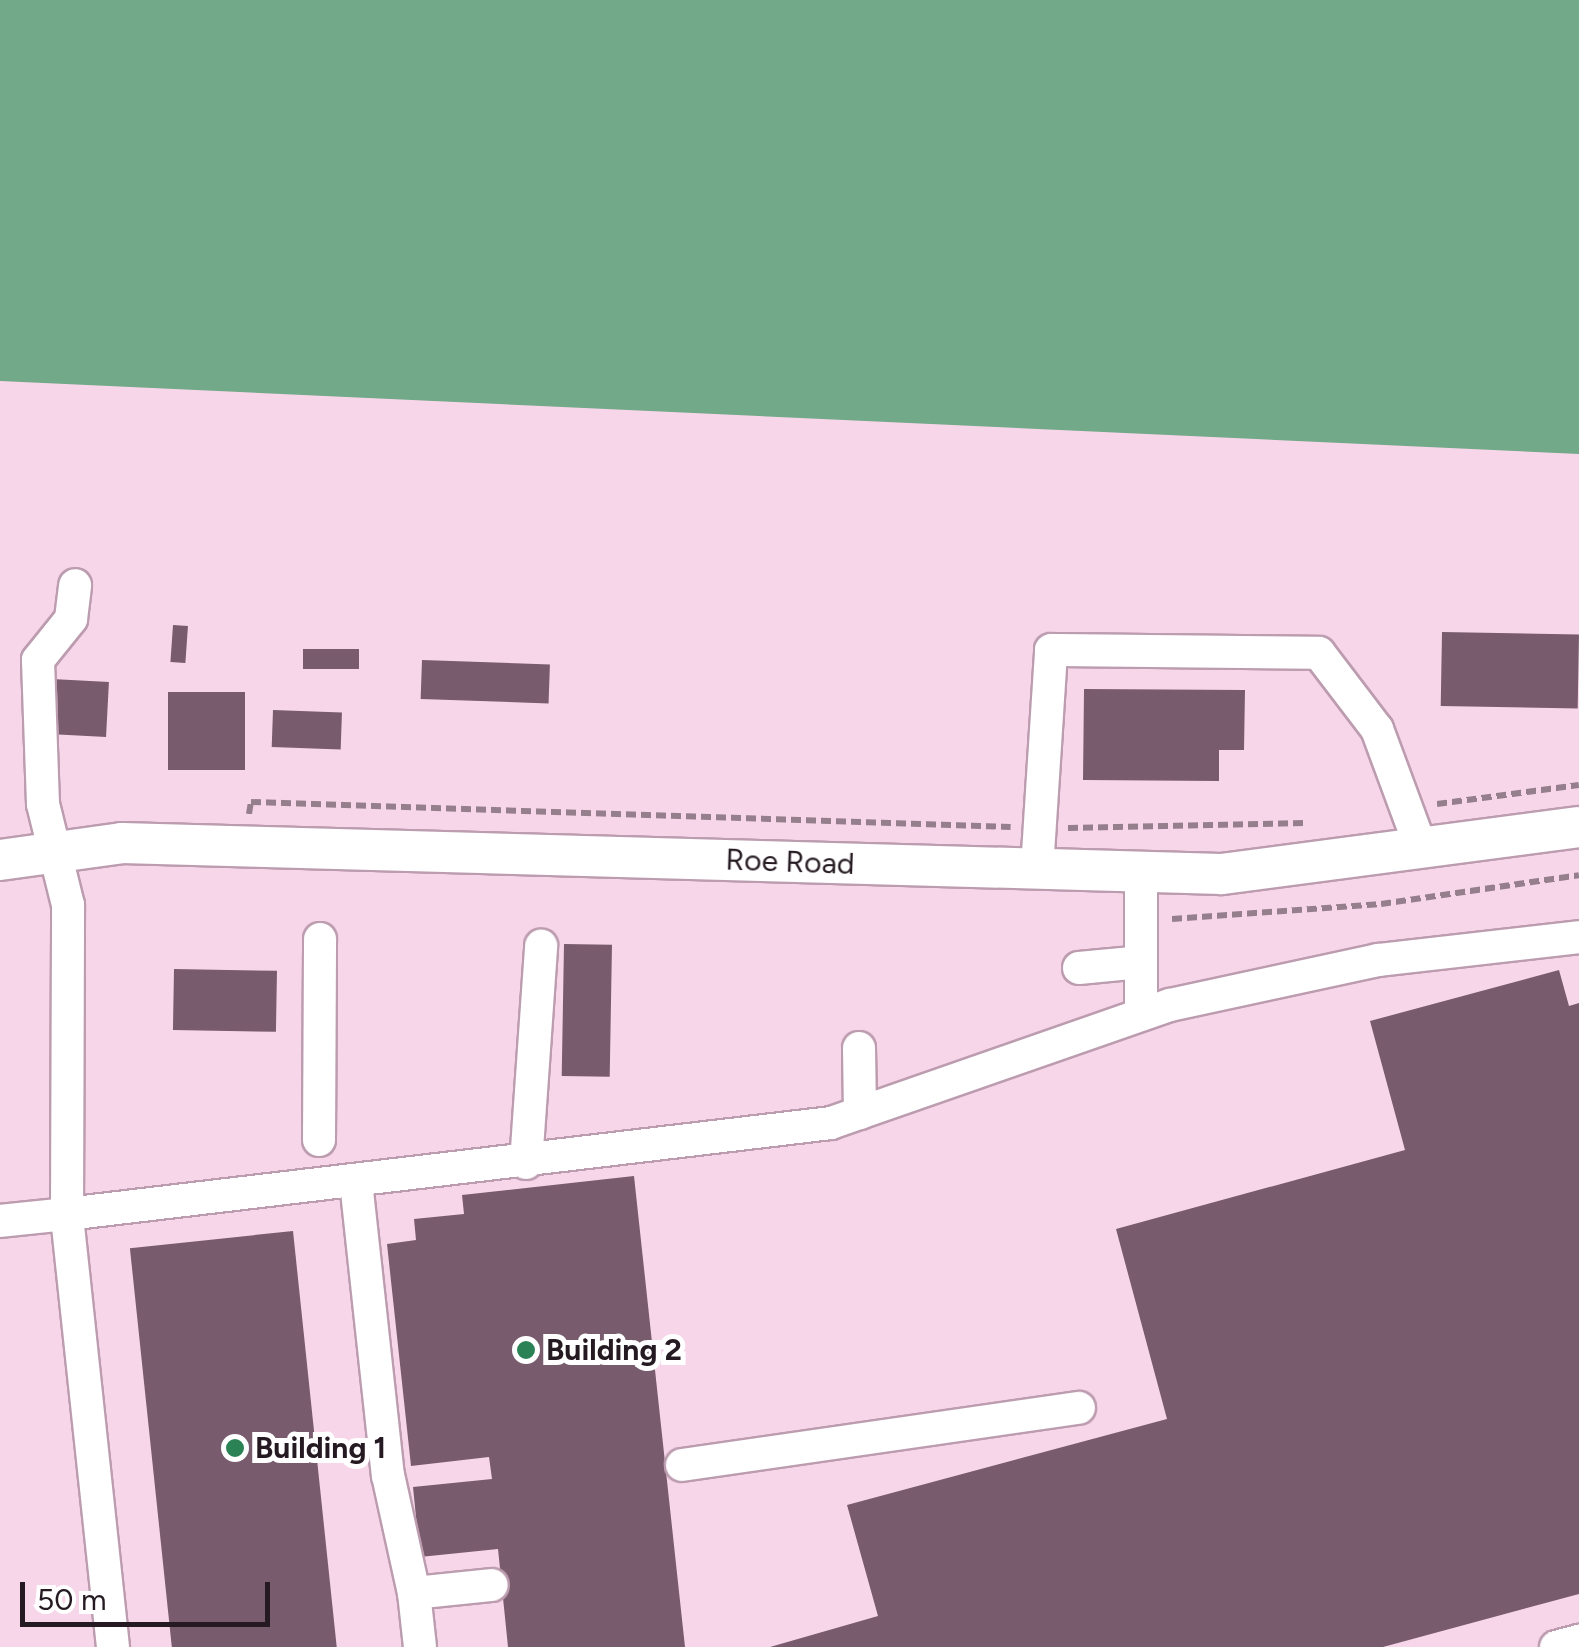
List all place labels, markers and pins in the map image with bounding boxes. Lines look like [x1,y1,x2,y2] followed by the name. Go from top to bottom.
[546,1332,682,1368] place label: Building 2
[515,1339,537,1361] marker: Building 2
[255,1430,386,1466] place label: Building 1
[224,1437,246,1459] marker: Building 1

